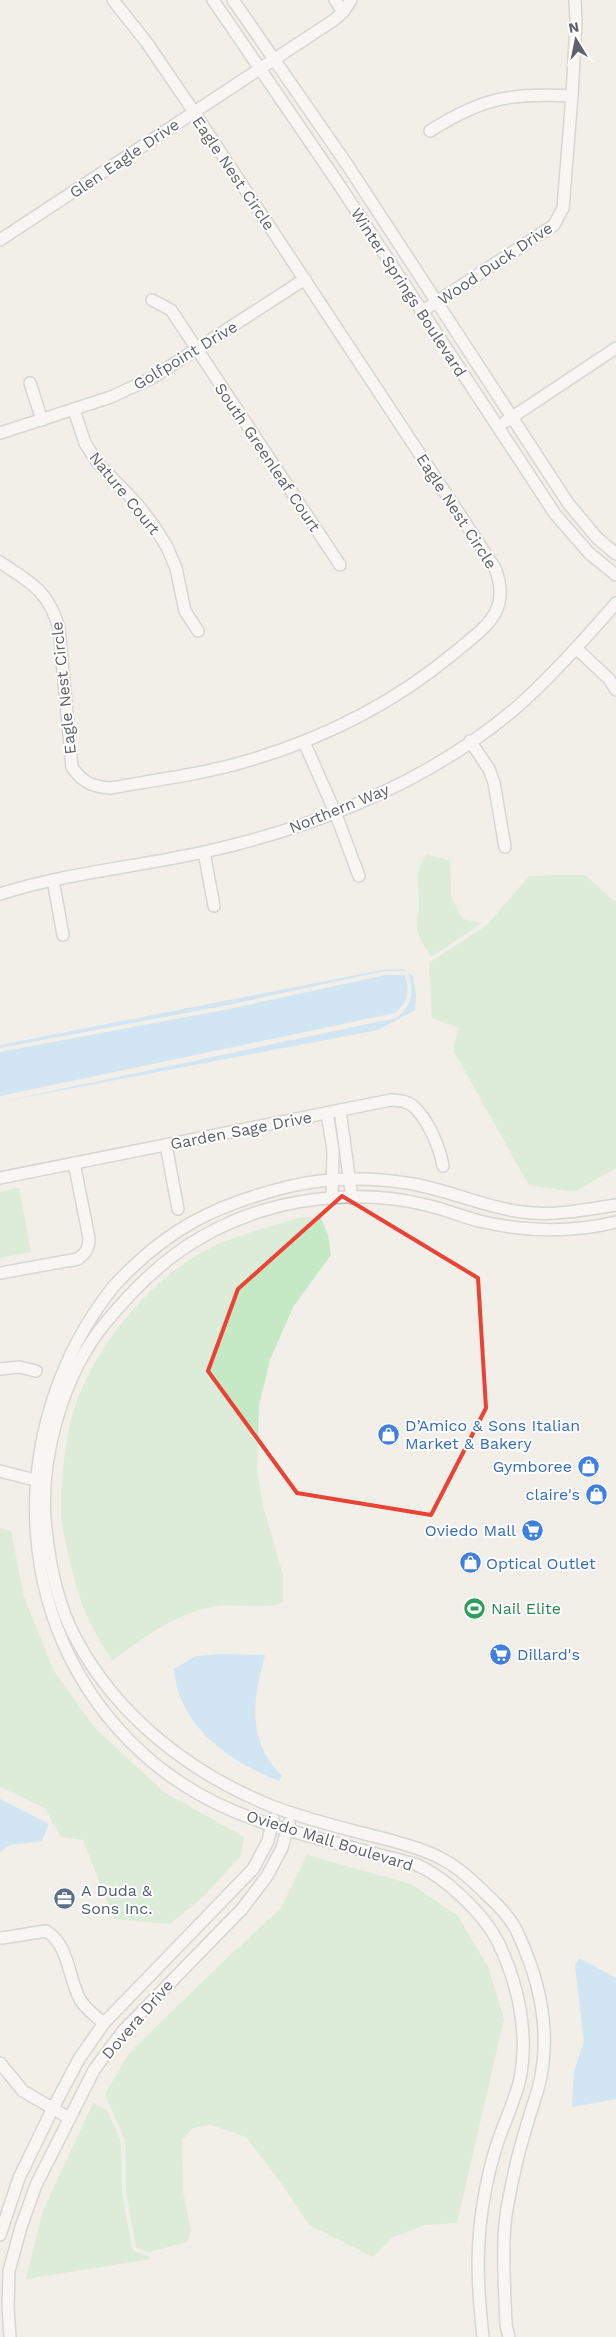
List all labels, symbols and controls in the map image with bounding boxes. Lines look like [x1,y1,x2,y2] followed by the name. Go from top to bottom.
[551,15,601,65] north arrow
[567,18,580,36] text: N
[188,113,279,234] street label: Eagle Nest Circle
[66,115,183,202] street label: Glen Eagle Drive
[347,204,470,380] street label: Winter Springs Boulevard
[434,218,556,309] street label: Wood Duck Drive
[130,317,241,394] street label: Golfpoint Drive
[211,379,325,536] street label: South Greenleaf Court
[85,448,164,539] street label: Nature Court
[412,450,501,572] street label: Eagle Nest Circle
[47,621,80,755] street label: Eagle Nest Circle
[286,779,393,837] street label: Northern Way
[169,1107,313,1154] street label: Garden Sage Drive
[405,1416,580,1453] place label: D’Amico & Sons Italian Market & Bakery
[377,1422,401,1446] shop icon: D’Amico & Sons Italian Market & Bakery
[576,1454,600,1478] shop icon: Gymboree
[493,1457,572,1476] place label: Gymboree
[584,1482,608,1506] shop icon: claire's
[526,1485,580,1504] place label: claire's
[520,1518,544,1542] supermarket icon: Oviedo Mall
[425,1521,516,1540] place label: Oviedo Mall
[458,1551,482,1575] shop icon: Optical Outlet
[486,1554,596,1573] place label: Optical Outlet
[463,1596,487,1620] sports icon: Nail Elite
[491,1599,561,1618] place label: Nail Elite
[489,1642,513,1666] supermarket icon: Dillard's
[517,1645,580,1664] place label: Dillard's
[244,1806,416,1875] street label: Oviedo Mall Boulevard
[81,1881,153,1918] place label: A Duda & Sons Inc.
[53,1887,77,1911] office icon: A Duda & Sons Inc.
[98,1976,177,2063] street label: Dovera Drive

